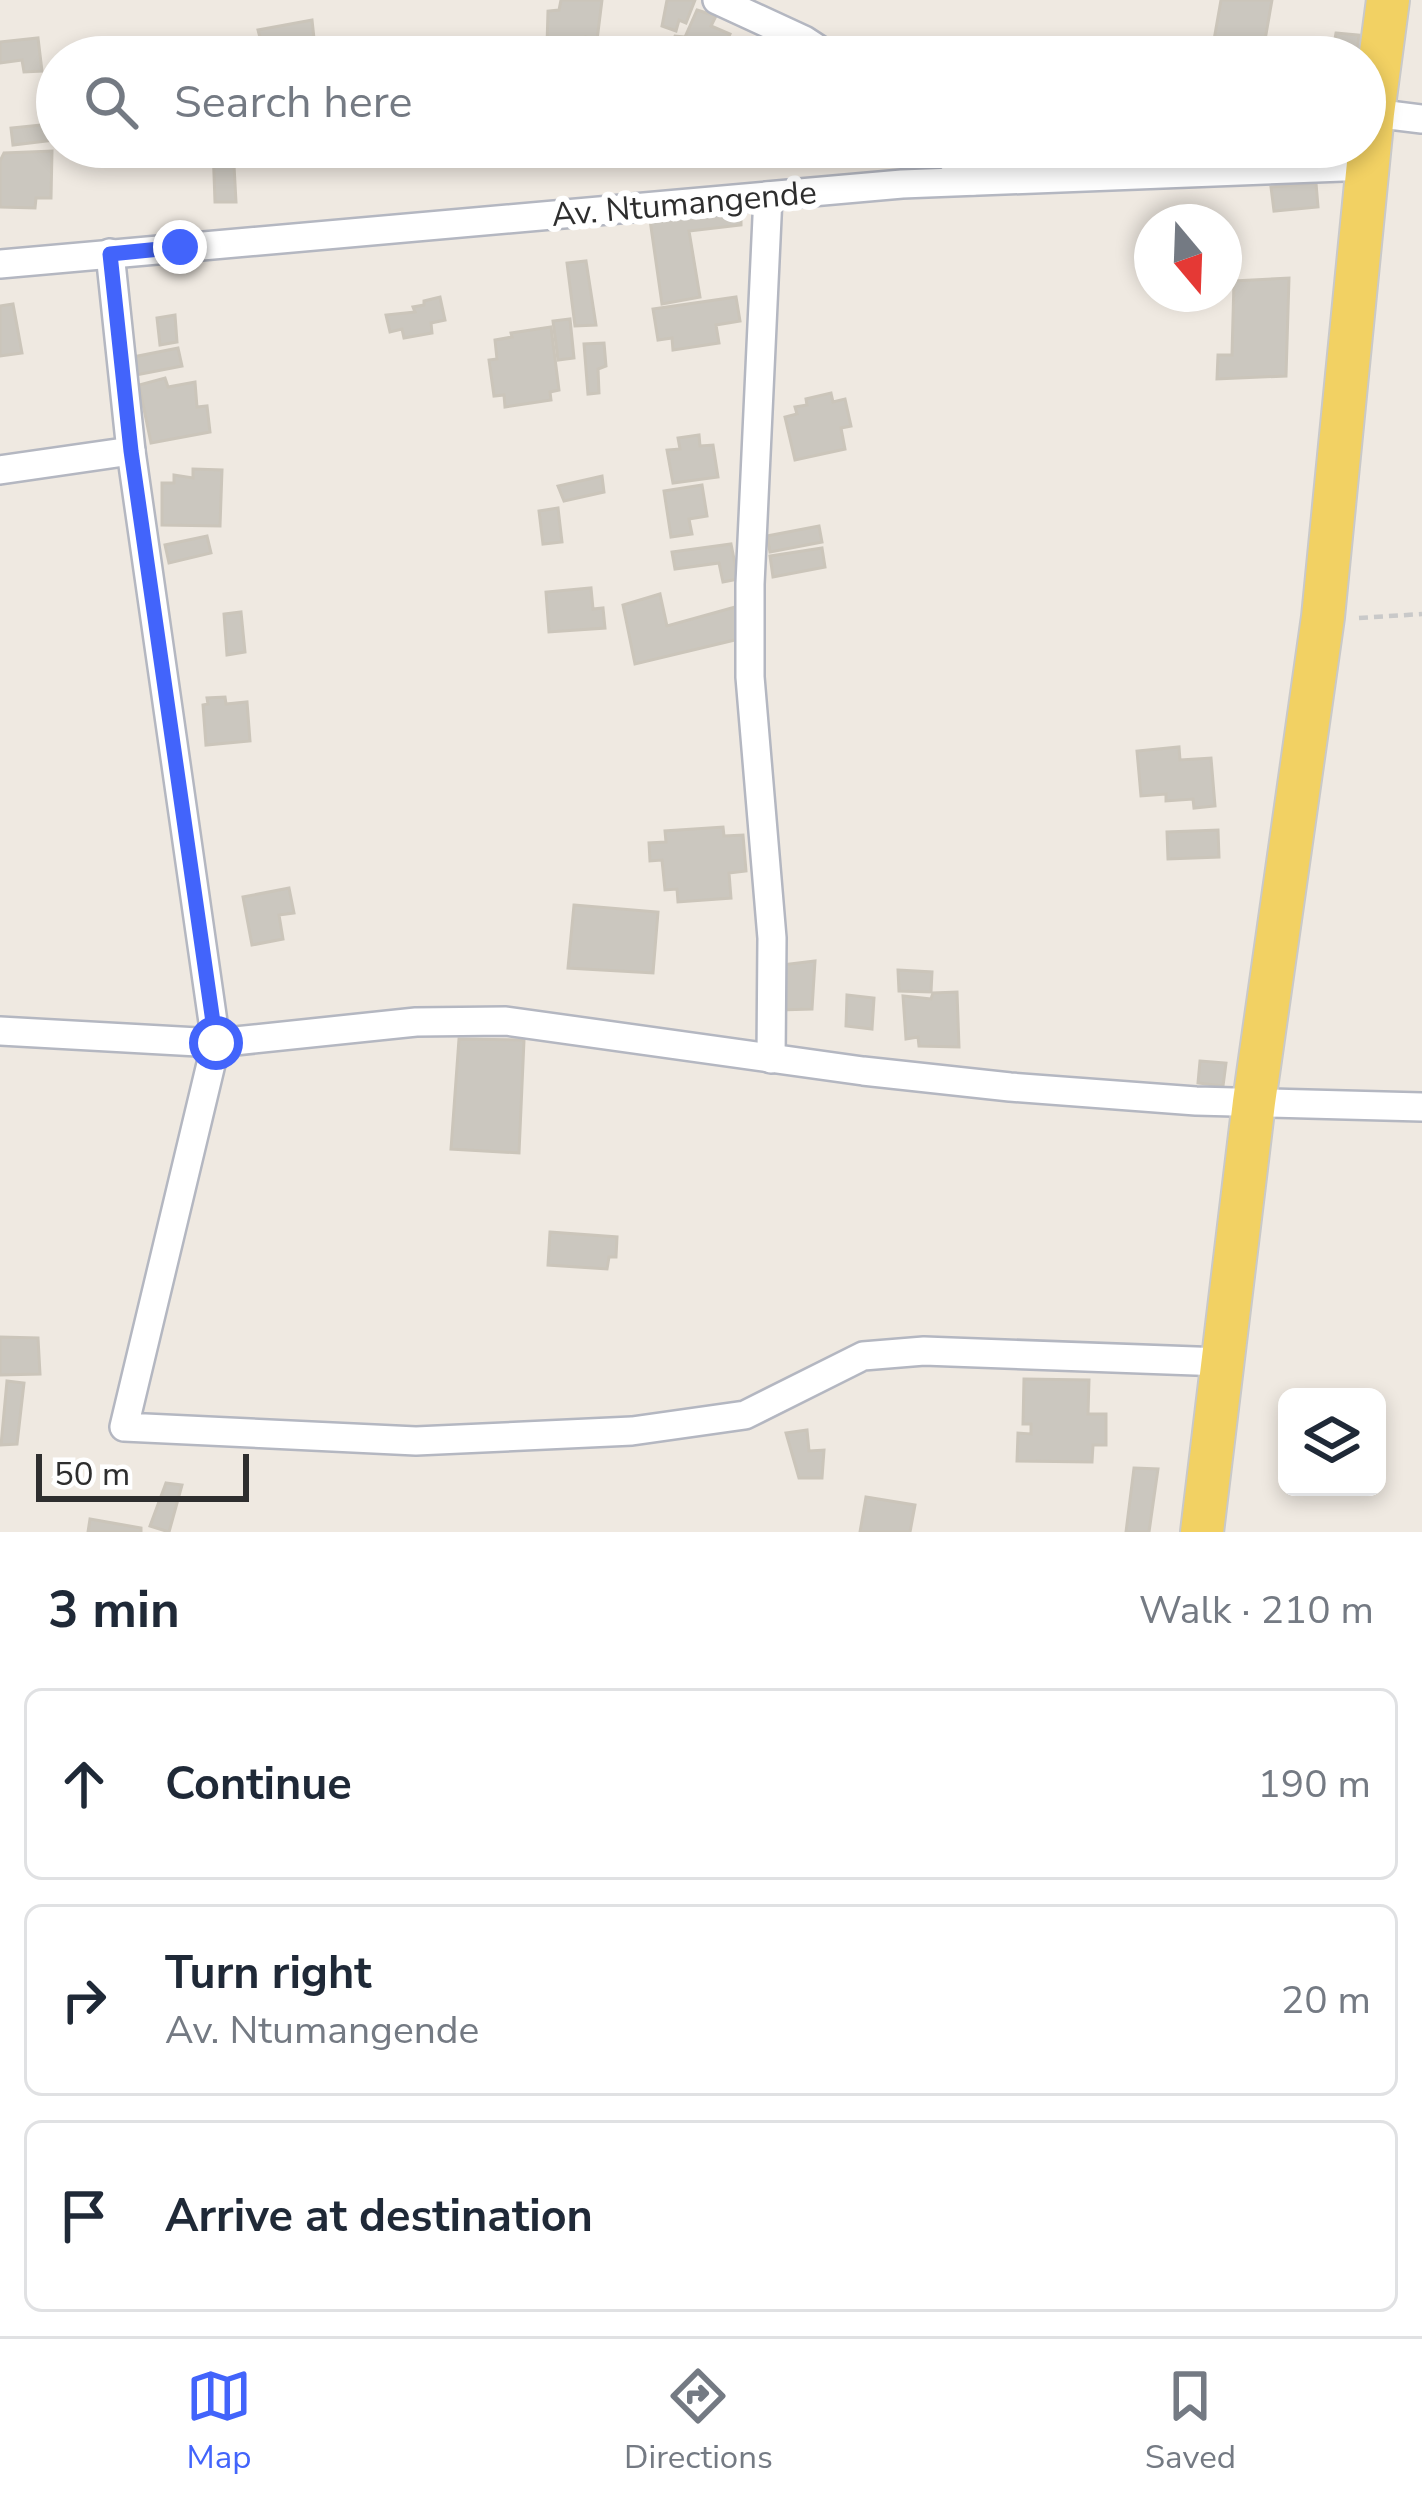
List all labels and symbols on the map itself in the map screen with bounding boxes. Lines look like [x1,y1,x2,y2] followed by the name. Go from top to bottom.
[550,170,818,238] street label: Av. Ntumangende
[1134,204,1242,312] north arrow
[153,220,207,274] route end
[189,1016,243,1070] route start
[36,1448,249,1501] scale bar

